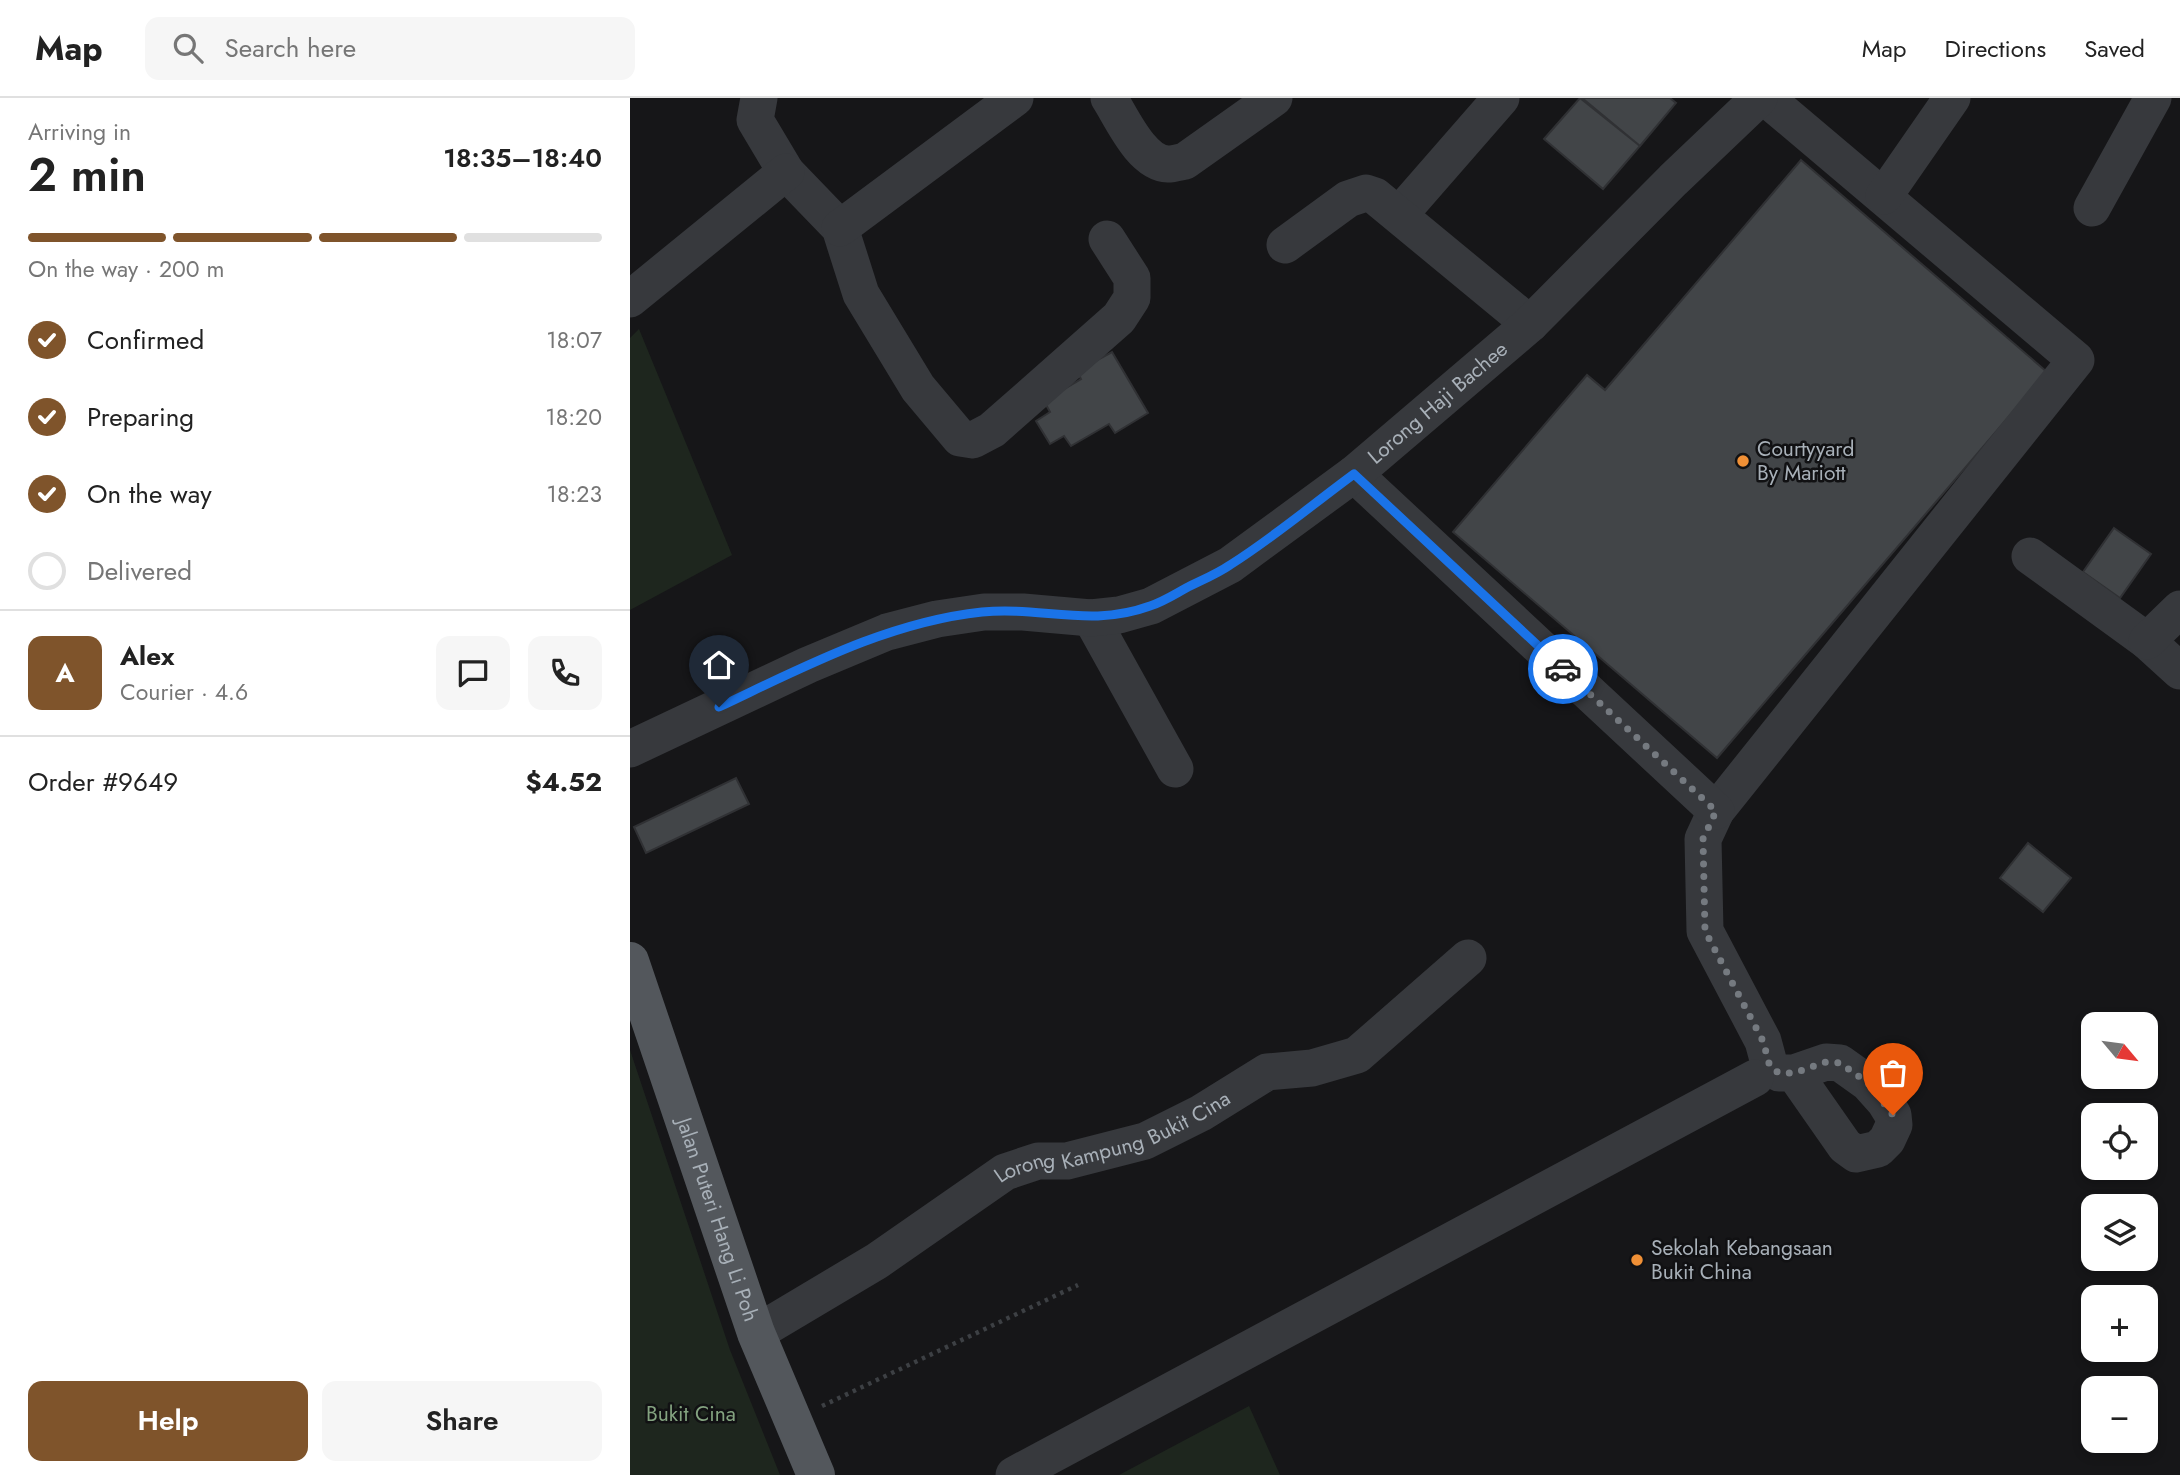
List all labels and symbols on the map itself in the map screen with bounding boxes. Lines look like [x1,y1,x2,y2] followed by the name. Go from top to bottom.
[1361,334,1514,471] street label: Lorong Haji Bachee
[1757,434,1855,488] place label: Courtyyard By Mariott
[1735,453,1751,469] marker: Courtyyard By Mariott
[1528,634,1598,704] courier
[689,635,749,707] pin
[2081,1012,2158,1088] north arrow
[1863,1043,1923,1115] pin
[988,1083,1236,1190] street label: Lorong Kampung Bukit Cina
[668,1111,766,1325] street label: Jalan Puteri Hang Li Poh
[1651,1233,1833,1287] place label: Sekolah Kebangsaan Bukit China
[1629,1252,1645,1268] marker: Sekolah Kebangsaan Bukit China
[646,1399,736,1429] park label: Bukit Cina

